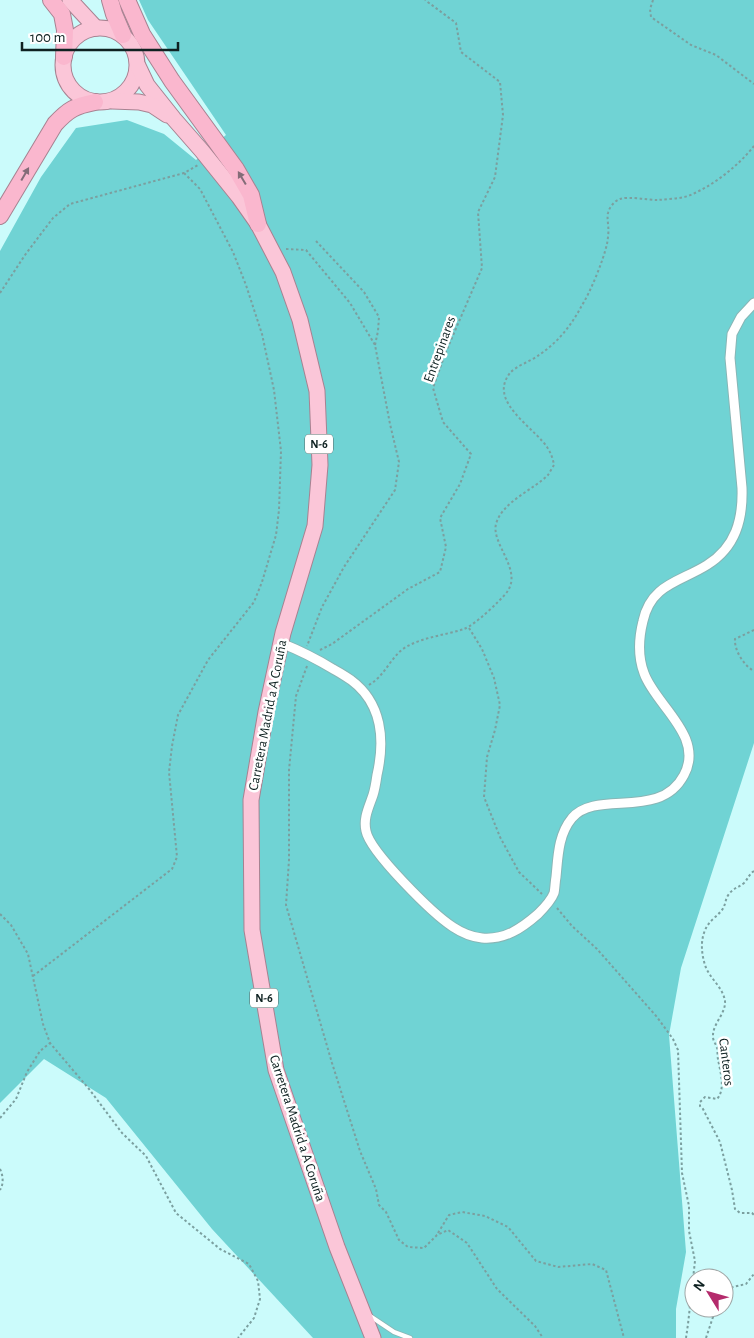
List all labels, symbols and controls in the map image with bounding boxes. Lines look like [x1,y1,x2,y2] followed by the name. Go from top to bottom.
[22,20,179,52] scale bar
[30,30,65,45] text: 100 m
[20,168,29,181] one-way arrow
[237,172,246,185] one-way arrow
[421,314,458,384] street label: Entrepinares
[305,434,333,454] road number: N-6
[246,638,290,792] street label: Carretera Madrid a A Coruña
[250,988,278,1008] road number: N-6
[716,1037,736,1087] street label: Canteros
[267,1053,328,1204] street label: Carretera Madrid a A Coruña
[684,1268,734,1318] north arrow
[691,1278,708,1294] text: N

